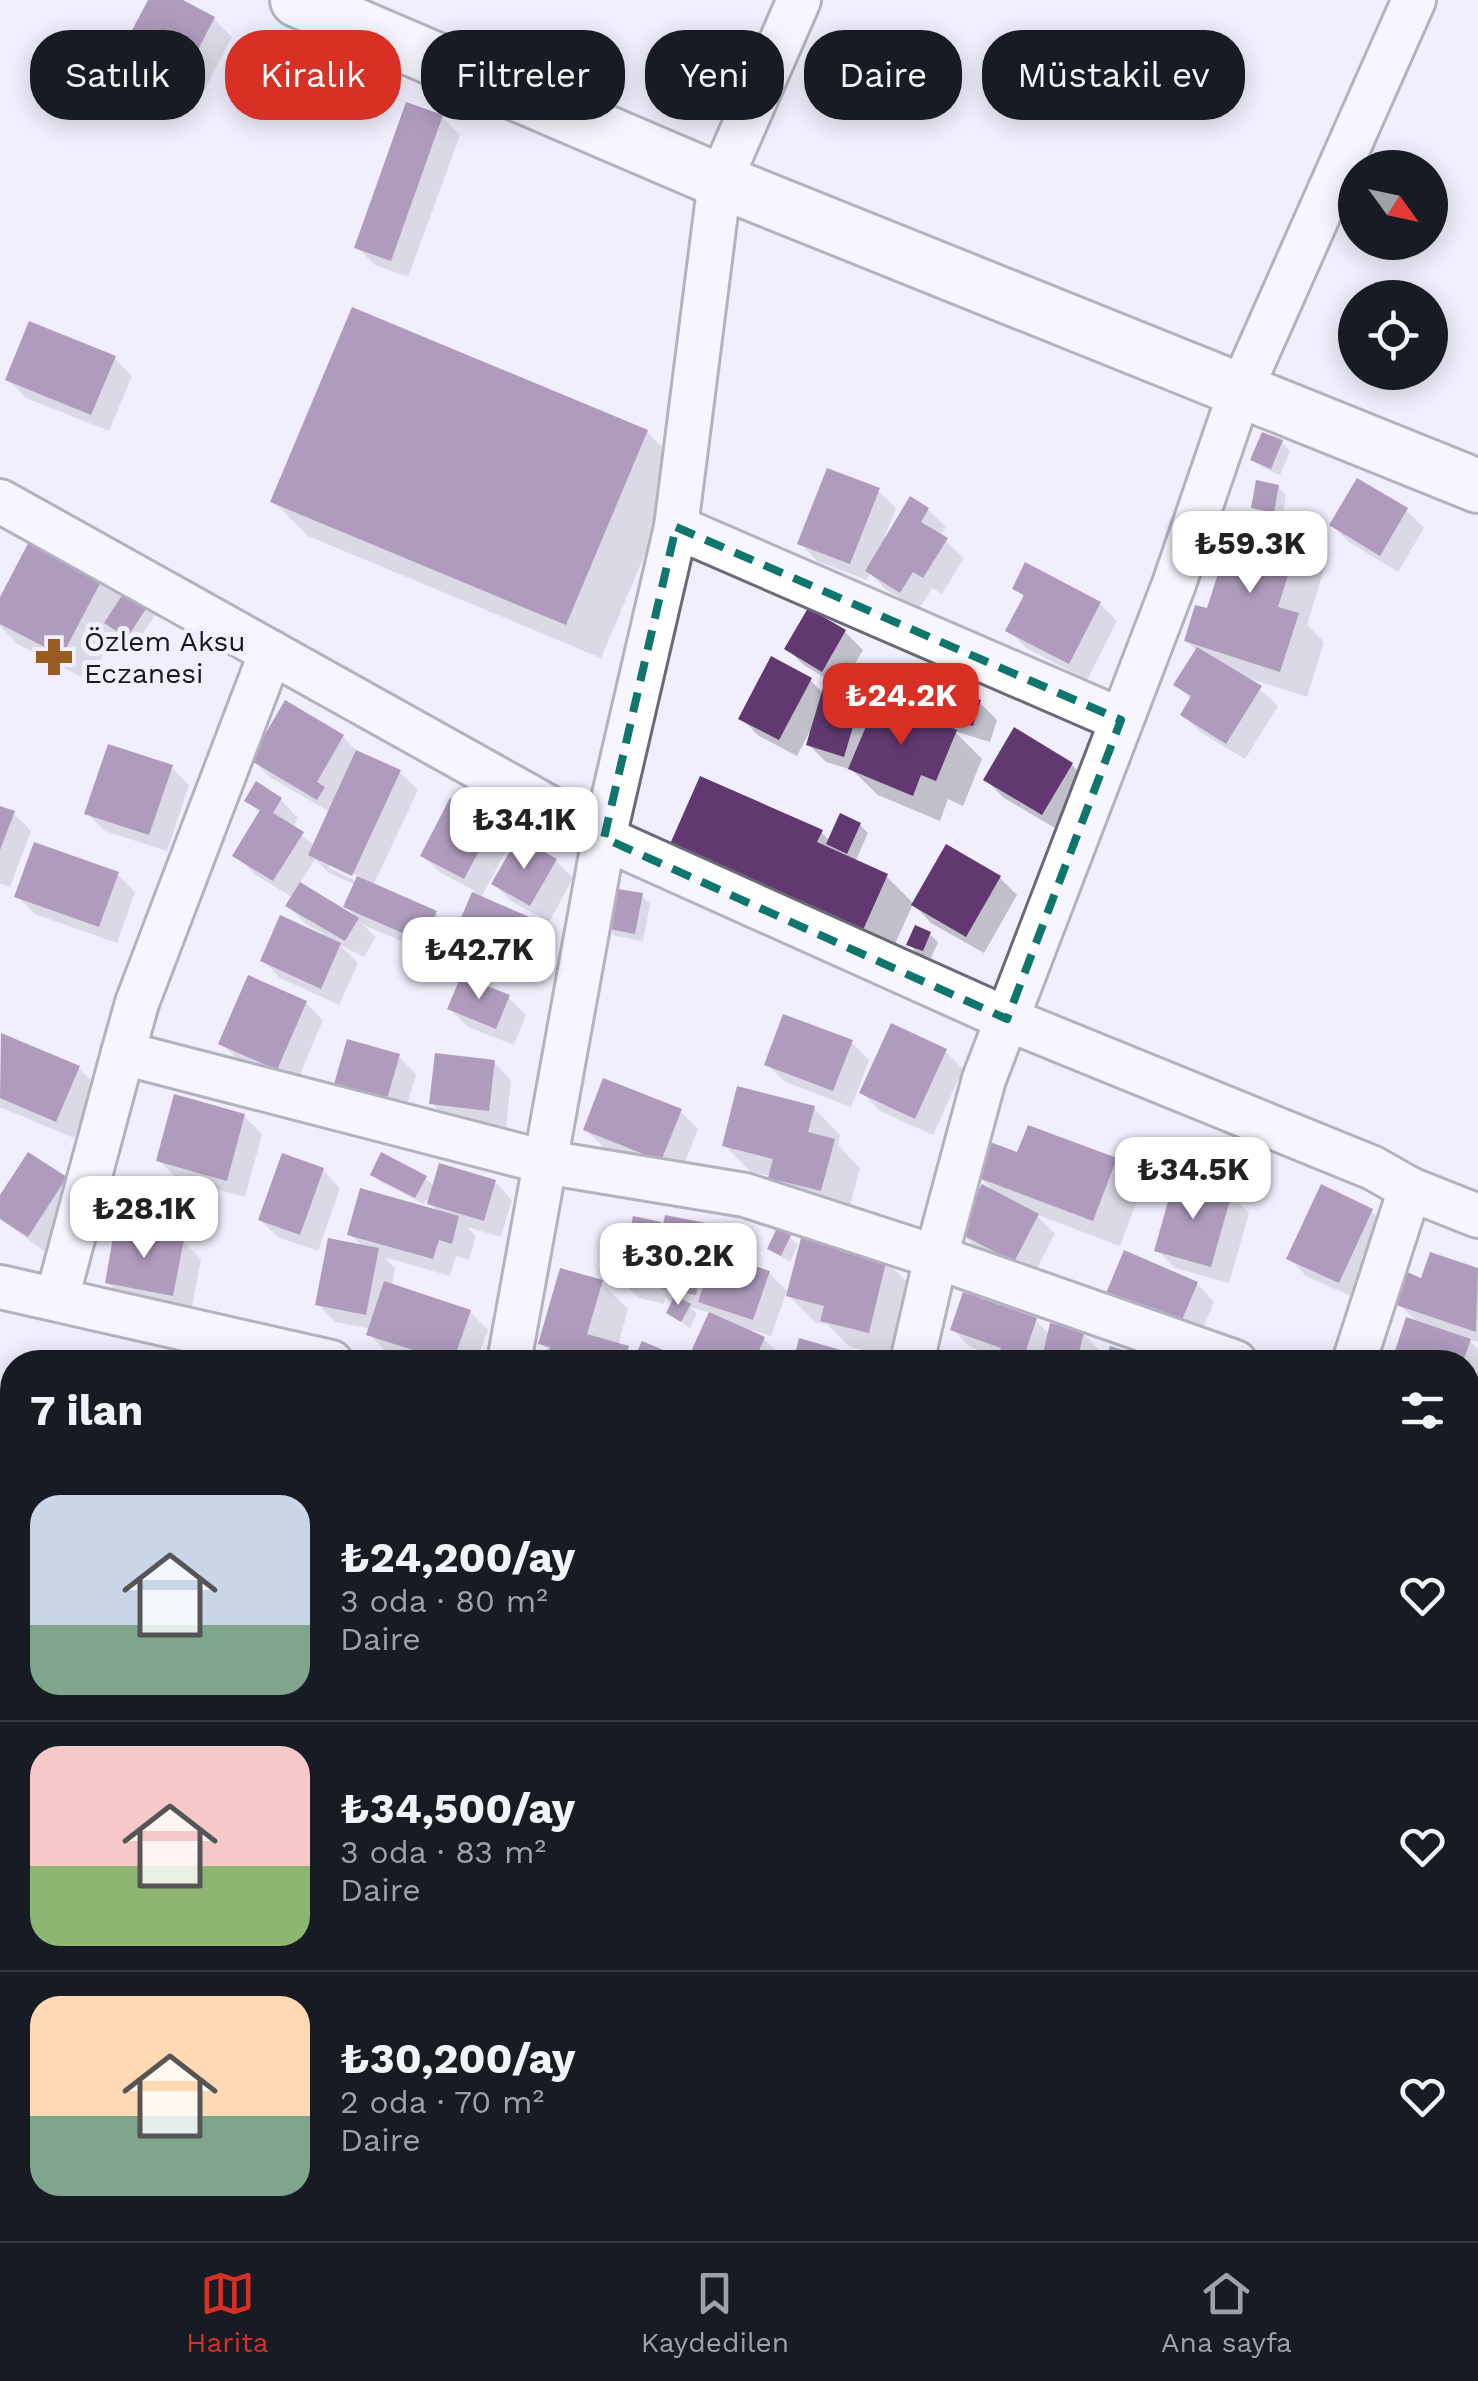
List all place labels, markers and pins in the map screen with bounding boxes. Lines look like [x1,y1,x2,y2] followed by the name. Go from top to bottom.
[1169,511,1331,596] pin: ₺59.3K
[84,625,246,690] place label: Özlem Aksu Eczanesi
[33,636,75,678] pharmacy icon: Özlem Aksu Eczanesi
[820,663,982,748] pin: ₺24.2K
[443,787,605,872] pin: ₺34.1K
[398,917,560,1002] pin: ₺42.7K
[1112,1137,1274,1222] pin: ₺34.5K
[63,1176,225,1261] pin: ₺28.1K
[597,1223,759,1308] pin: ₺30.2K

